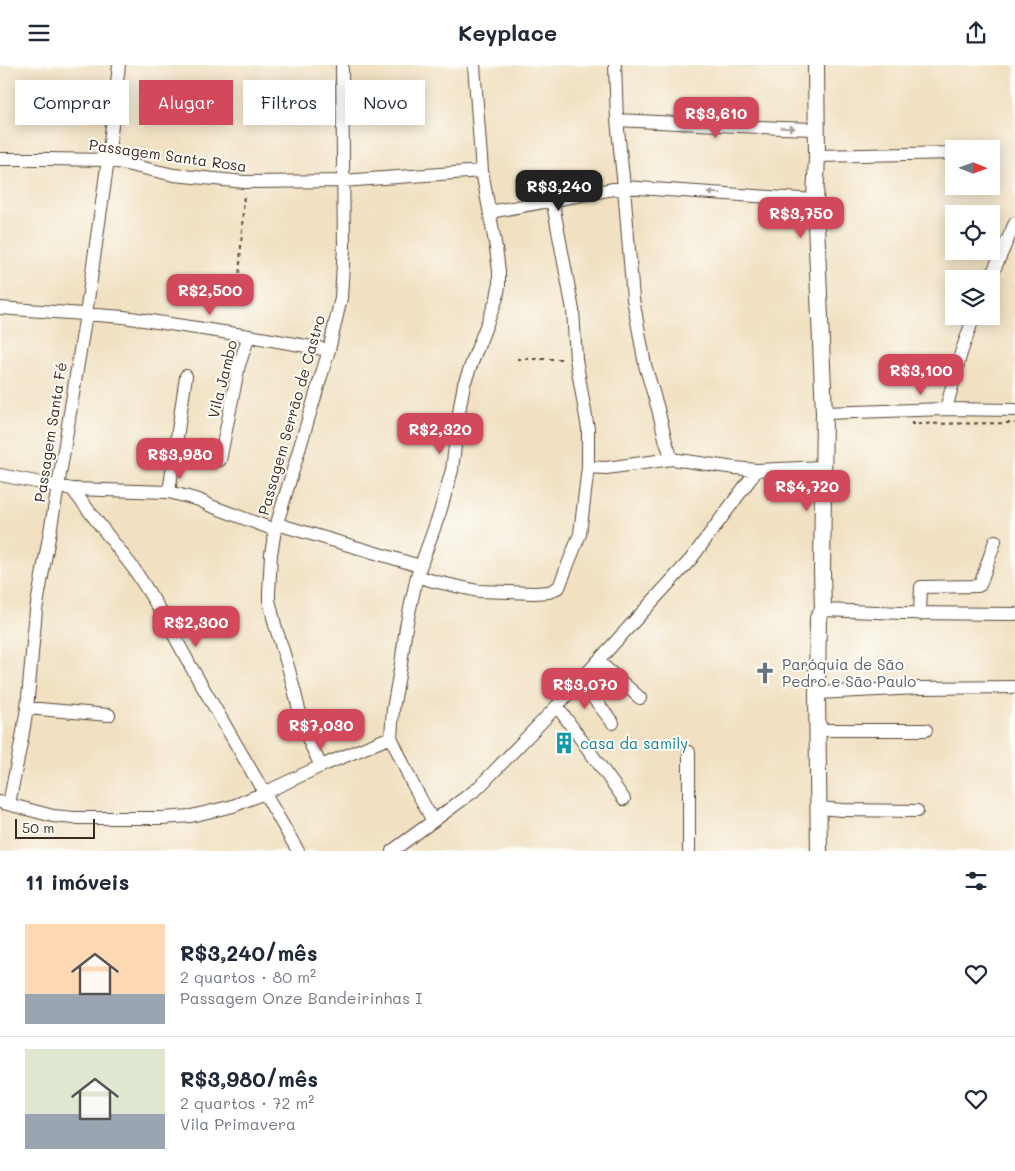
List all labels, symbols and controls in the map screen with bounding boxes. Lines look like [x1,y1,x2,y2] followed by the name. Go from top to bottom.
[458,18,557,47] text: Keyplace
[25,19,53,47] icon: menu
[962,19,990,47] icon: share
[15,80,129,125] chip: Comprar
[139,80,233,125] chip: Alugar
[243,80,335,125] chip: Filtros
[345,80,425,125] chip: Novo
[670,97,762,139] pin: R$3,610
[685,102,747,123] text: R$3,610
[780,124,796,132] one-way arrow
[88,134,248,176] street label: Passagem Santa Rosa
[945,140,1000,195] north arrow
[945,140,1000,325] map controls
[513,169,605,212] pin: R$3,240
[527,175,591,196] text: R$3,240
[706,189,722,197] one-way arrow
[755,197,847,239] pin: R$3,750
[769,202,833,223] text: R$3,750
[945,205,1000,260] button: locate
[945,270,1000,325] button: layers
[164,273,256,316] pin: R$2,500
[178,279,242,300] text: R$2,500
[253,313,329,517] street label: Passagem Serrão de Castro
[203,338,241,420] street label: Vila Jambo
[875,353,967,396] pin: R$3,100
[889,359,953,380] text: R$3,100
[29,360,71,504] street label: Passagem Santa Fé
[394,413,486,455] pin: R$2,320
[408,418,472,439] text: R$2,320
[134,437,226,480] pin: R$3,980
[147,443,213,464] text: R$3,980
[761,469,853,512] pin: R$4,720
[775,475,839,496] text: R$4,720
[150,605,242,648] pin: R$2,300
[164,611,229,632] text: R$2,300
[782,654,916,691] place label: Paróquia de São Pedro e São Paulo
[752,660,778,686] church icon: Paróquia de São Pedro e São Paulo
[539,667,631,710] pin: R$3,070
[553,673,617,694] text: R$3,070
[275,709,367,751] pin: R$7,030
[289,714,353,735] text: R$7,030
[551,730,577,756] building icon: casa da samily
[580,733,688,753] place label: casa da samily
[15,816,95,839] scale bar
[22,818,54,837] text: 50 m
[962,867,990,895] icon: filters
[25,868,129,895] text: 11 imóveis
[180,939,318,966] text: R$3,240/mês
[65,944,125,1004] icon: home
[962,960,990,988] icon: heart
[180,966,316,987] text: 2 quartos · 80 m²
[180,987,422,1008] text: Passagem Onze Bandeirinhas I
[180,1065,318,1092] text: R$3,980/mês
[65,1069,125,1129] icon: home
[962,1085,990,1113] icon: heart
[180,1092,314,1113] text: 2 quartos · 72 m²
[180,1113,296,1134] text: Vila Primavera

